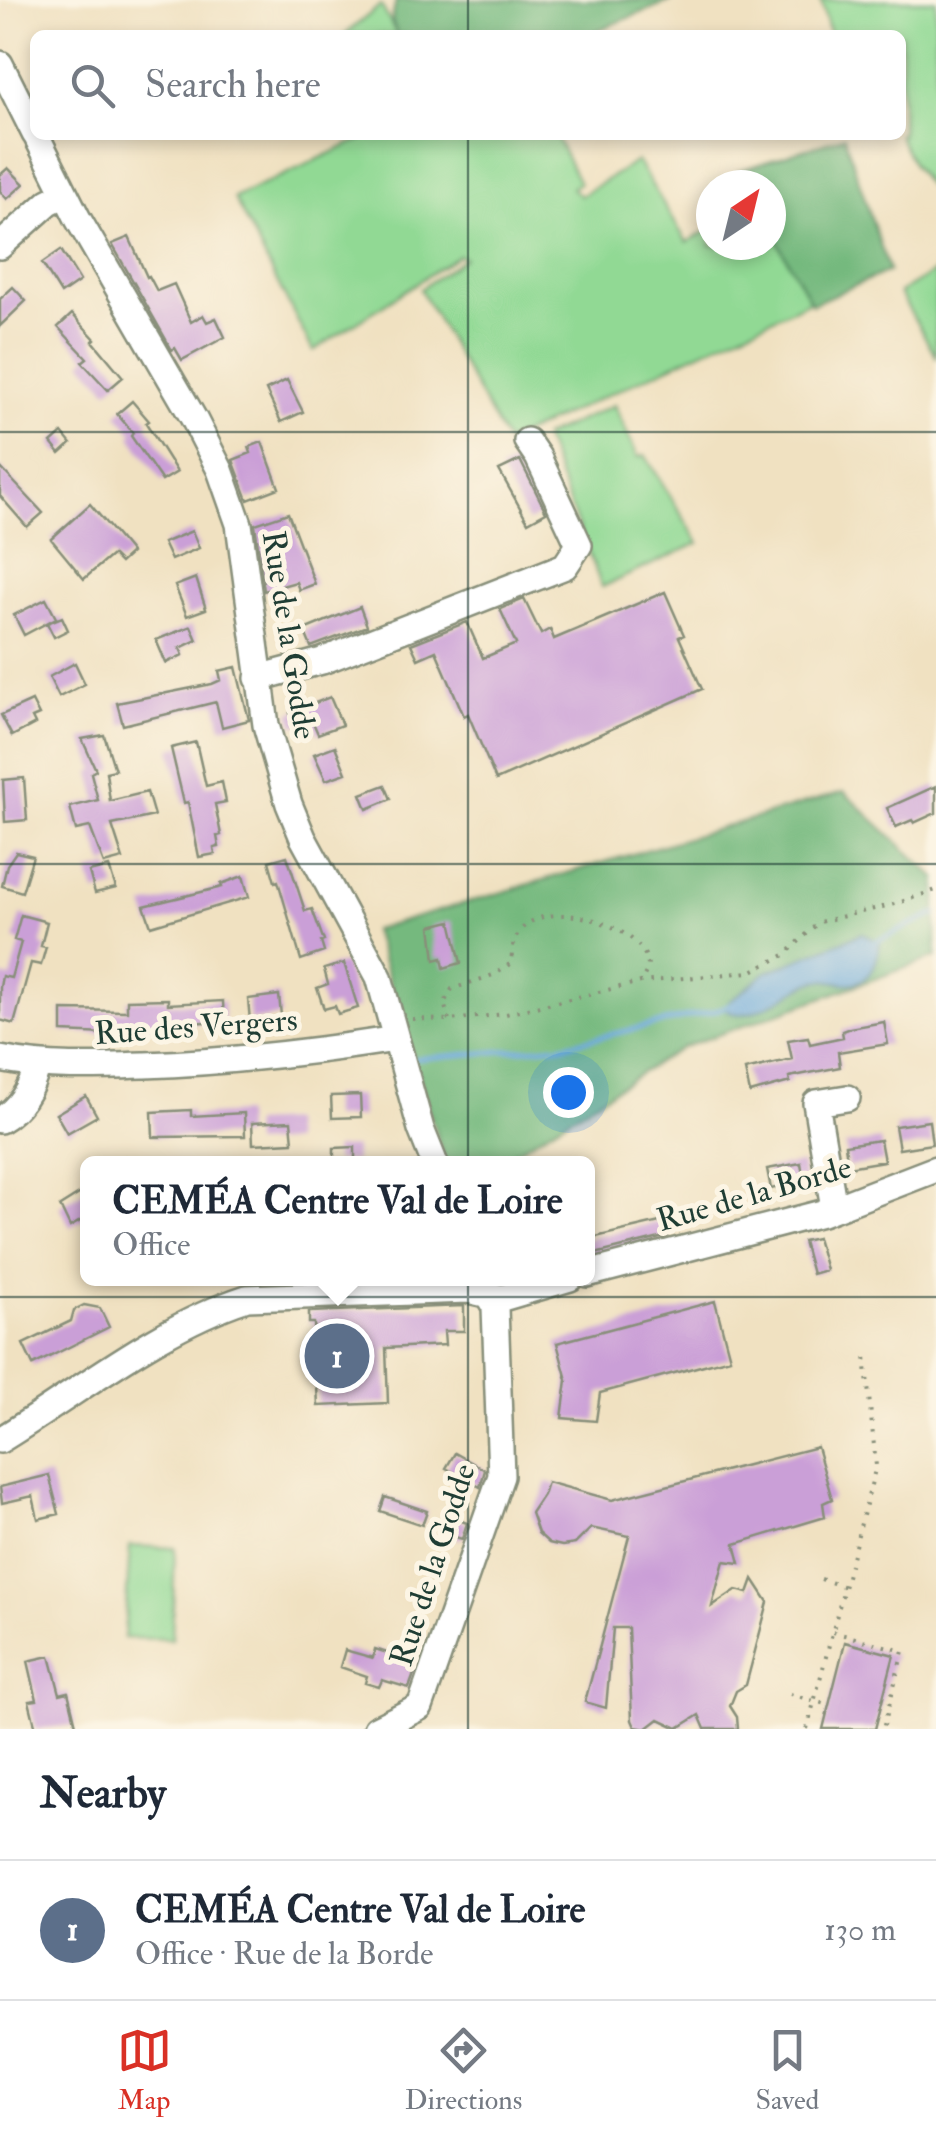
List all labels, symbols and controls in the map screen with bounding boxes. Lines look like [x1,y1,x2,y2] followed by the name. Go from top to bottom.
[30,30,906,140] search box
[65,58,120,113] icon: search
[145,61,321,109] text: Search here
[696,170,786,260] north arrow
[253,528,325,742] street label: Rue de la Godde
[93,1000,299,1054] street label: Rue des Vergers
[543,1067,594,1118] your location
[652,1147,856,1241] street label: Rue de la Borde
[80,1156,595,1286] popup
[112,1177,563,1225] text: CEMÉA Centre Val de Loire
[112,1225,190,1265] text: Office
[304,1318,370,1394] pin: 1
[381,1459,485,1671] street label: Rue de la Godde
[40,1768,166,1820] text: Nearby
[135,1886,585,1934] text: CEMÉA Centre Val de Loire
[67,1910,78,1950] text: 1
[824,1910,896,1950] text: 130 m
[135,1934,433,1974] text: Office · Rue de la Borde
[117,2023,172,2118] tab: Map
[405,2023,522,2118] tab: Directions
[755,2023,819,2118] tab: Saved

